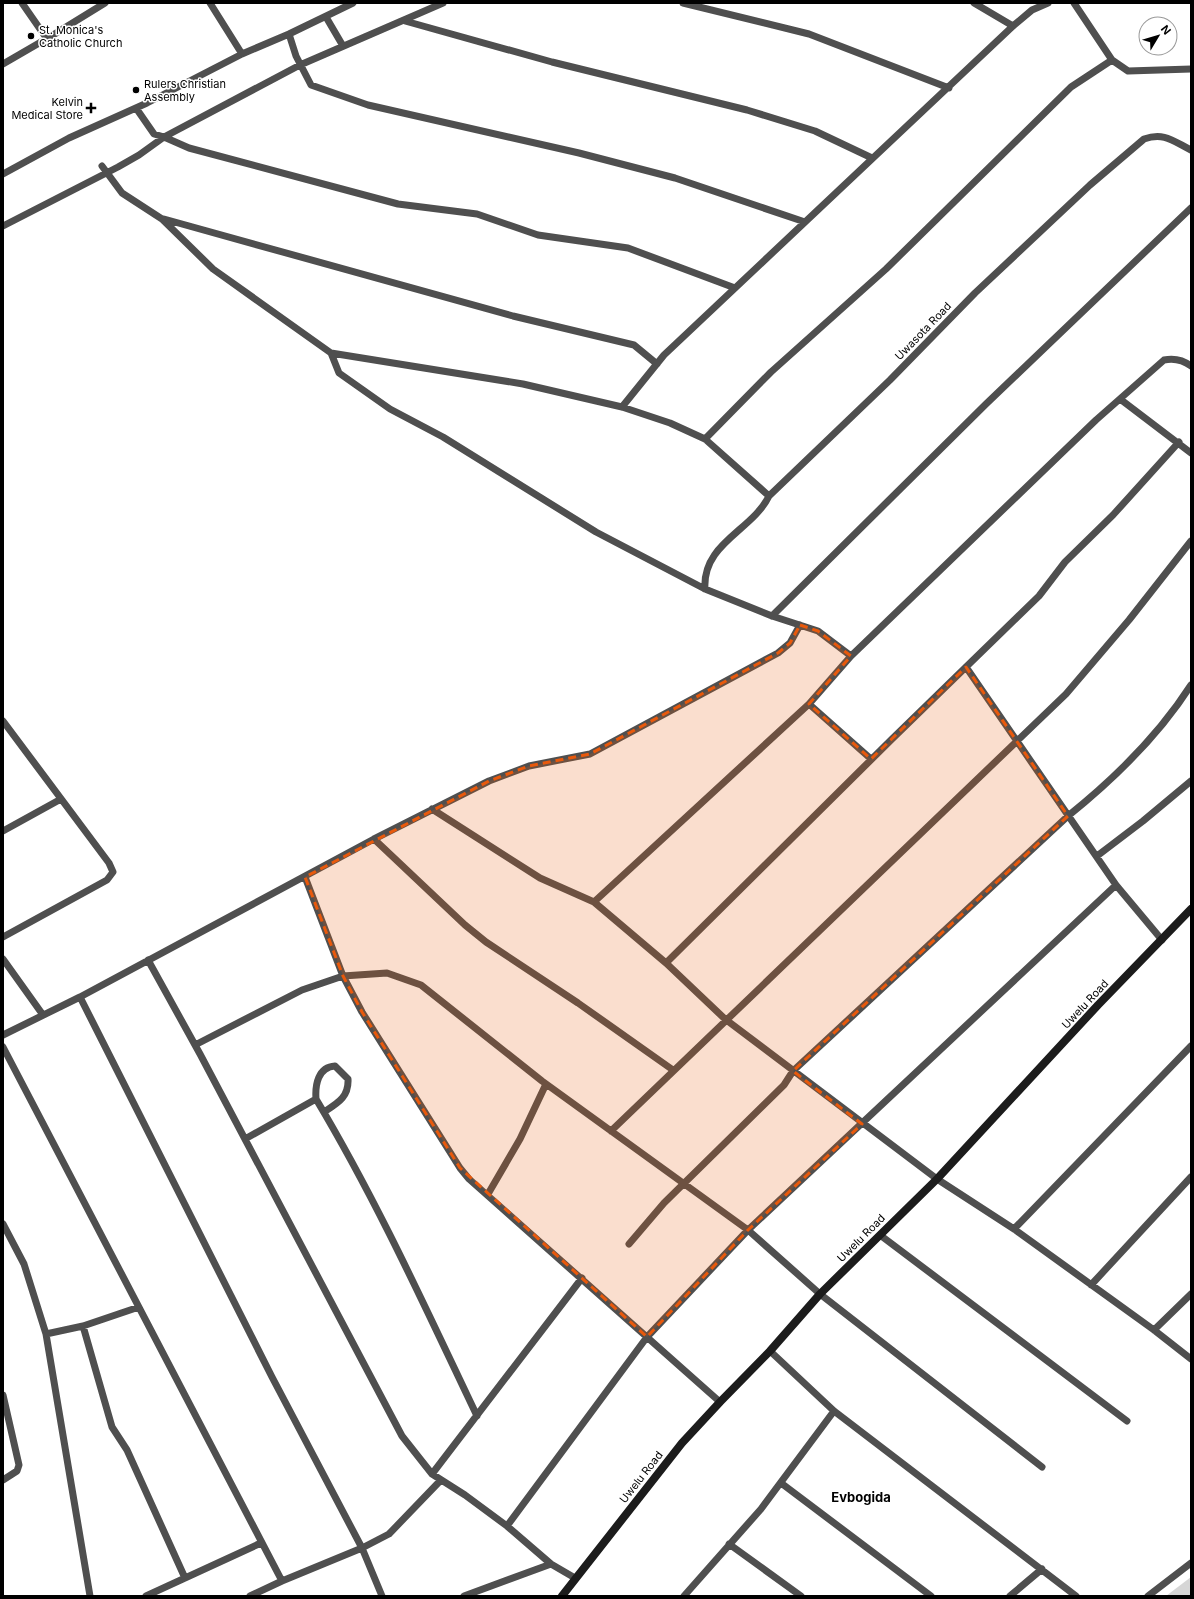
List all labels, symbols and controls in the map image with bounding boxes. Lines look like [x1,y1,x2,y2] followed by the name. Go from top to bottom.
[1138,16,1178,56] north arrow
[1158,22,1174,37] text: N
[39,23,122,50] place label: St. Monica's Catholic Church
[26,31,36,41] marker: St. Monica's Catholic Church
[144,77,226,104] place label: Rulers Christian Assembly
[131,85,141,95] marker: Rulers Christian Assembly
[11,95,83,122] place label: Kelvin Medical Store
[86,103,96,113] marker: Kelvin Medical Store
[892,299,954,363] street label: Uwasota Road
[1059,976,1111,1032] street label: Uwelu Road
[834,1211,888,1265] street label: Uwelu Road
[616,1448,666,1506] street label: Uwelu Road
[831,1489,891,1505] district label: Evbogida

